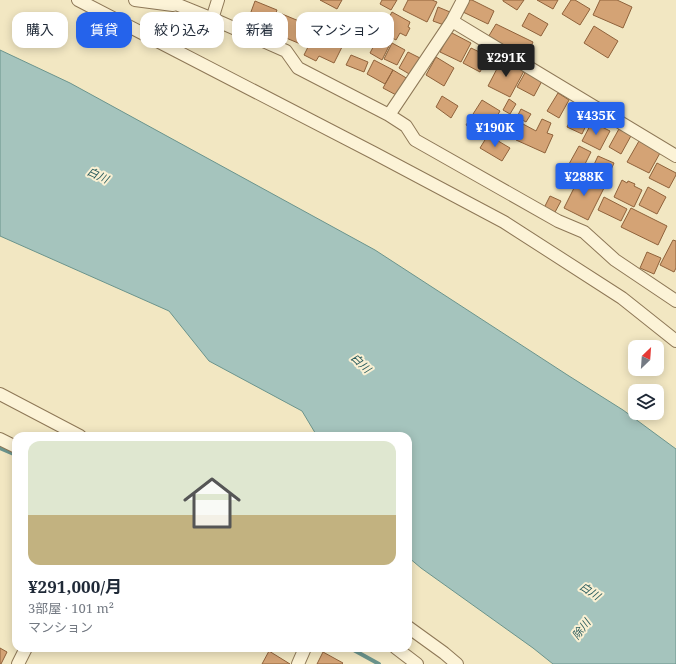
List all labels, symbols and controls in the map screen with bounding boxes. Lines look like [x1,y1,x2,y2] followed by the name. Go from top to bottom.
[12,12,68,48] chip: 購入
[76,12,132,48] chip: 賃貸
[140,12,224,48] chip: 絞り込み
[232,12,288,48] chip: 新着
[296,12,394,48] chip: マンション
[478,44,534,78] pin: ¥291K
[487,48,525,66] text: ¥291K
[568,102,624,136] pin: ¥435K
[577,106,615,124] text: ¥435K
[467,114,523,148] pin: ¥190K
[476,118,514,136] text: ¥190K
[85,163,112,186] water label: 白川
[556,163,612,197] pin: ¥288K
[565,167,603,185] text: ¥288K
[628,340,664,376] north arrow
[628,340,664,420] map controls
[348,350,375,376] water label: 白川
[628,384,664,420] button: layers
[176,467,248,539] icon: home
[28,575,122,598] text: ¥291,000/月
[577,578,604,604] water label: 白川
[28,599,114,617] text: 3部屋 · 101 m²
[568,615,594,642] water label: 除川
[28,618,93,636] text: マンション

